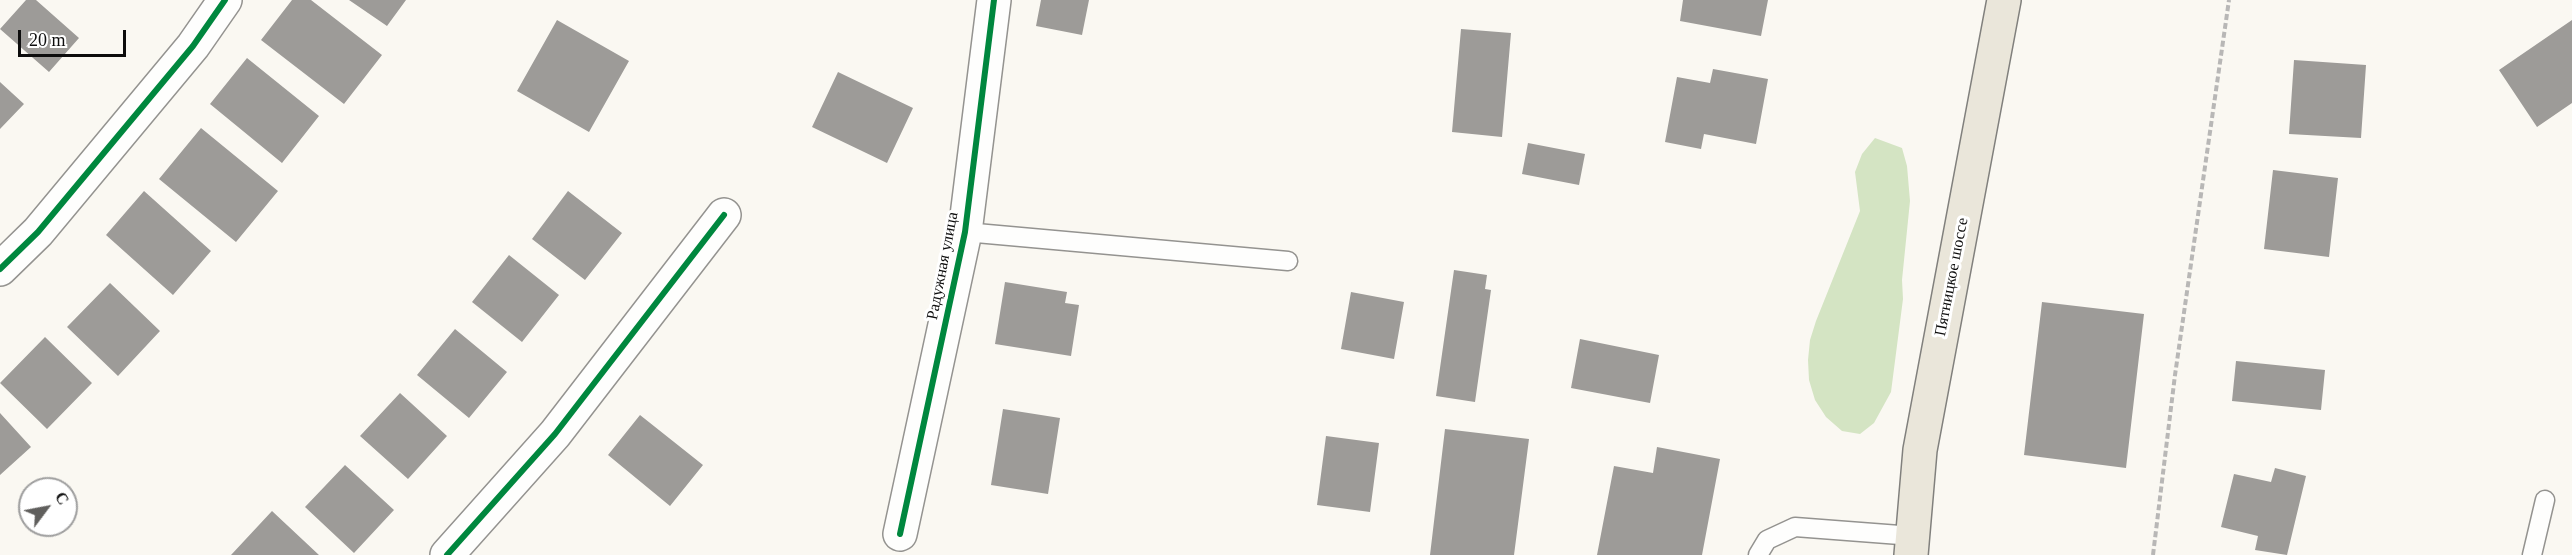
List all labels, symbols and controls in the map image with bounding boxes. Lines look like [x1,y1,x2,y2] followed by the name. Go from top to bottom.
[21,18,129,56] scale bar
[29,30,66,50] text: 20 m
[923,210,963,322] street label: Радужная улица
[1931,216,1973,338] street label: Пятницкое шоссе
[18,477,78,537] north arrow
[52,489,72,508] text: С

